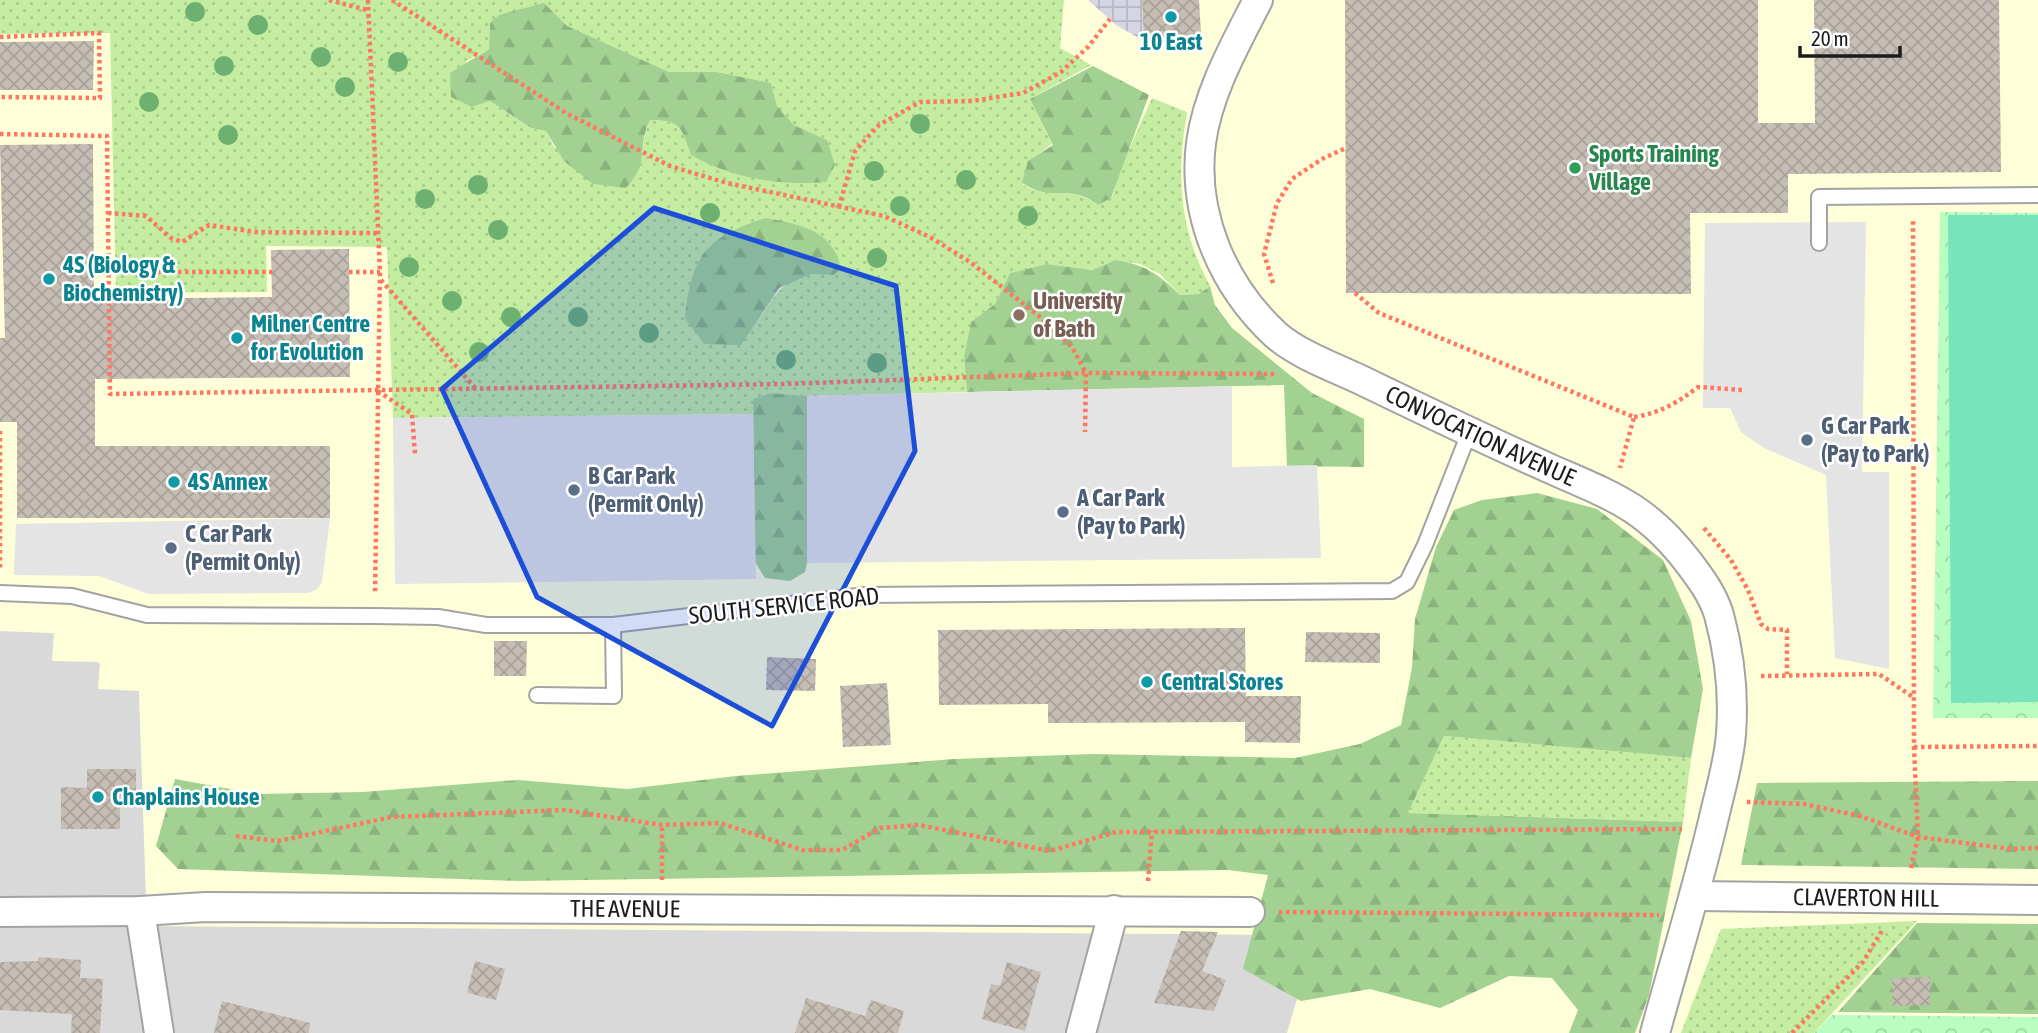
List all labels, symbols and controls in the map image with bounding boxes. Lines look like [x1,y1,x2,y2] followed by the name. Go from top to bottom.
[1163,9,1179,25] marker: 10 East
[1800,14,1900,58] scale bar
[1811,26,1849,50] text: 20 m
[1140,28,1202,55] place label: 10 East
[1588,140,1719,195] place label: Sports Training Village
[1567,160,1583,176] marker: Sports Training Village
[62,251,184,306] place label: 4S (Biology & Biochemistry)
[41,271,57,287] marker: 4S (Biology & Biochemistry)
[1033,287,1123,342] place label: University of Bath
[1011,307,1027,323] marker: University of Bath
[250,310,370,365] place label: Milner Centre for Evolution
[229,330,245,346] marker: Milner Centre for Evolution
[1381,380,1580,491] street label: CONVOCATION AVENUE
[1821,412,1929,467] place label: G Car Park (Pay to Park)
[1799,432,1815,448] marker: G Car Park (Pay to Park)
[588,462,704,517] place label: B Car Park (Permit Only)
[187,468,268,495] place label: 4S Annex
[166,474,182,490] marker: 4S Annex
[566,482,582,498] marker: B Car Park (Permit Only)
[1076,484,1185,539] place label: A Car Park (Pay to Park)
[1055,504,1071,520] marker: A Car Park (Pay to Park)
[185,520,301,575] place label: C Car Park (Permit Only)
[163,540,179,556] marker: C Car Park (Permit Only)
[687,582,880,629] street label: SOUTH SERVICE ROAD
[1161,668,1284,695] place label: Central Stores
[1139,674,1155,690] marker: Central Stores
[112,783,260,810] place label: Chaplains House
[90,789,106,805] marker: Chaplains House
[1793,883,1940,912] street label: CLAVERTON HILL
[570,895,680,922] street label: THE AVENUE

